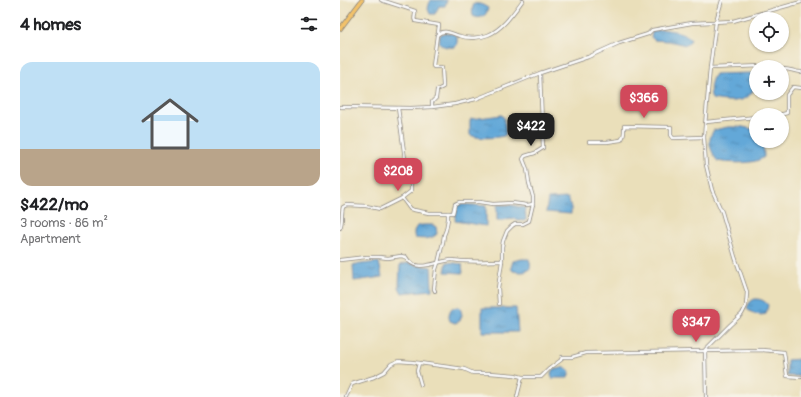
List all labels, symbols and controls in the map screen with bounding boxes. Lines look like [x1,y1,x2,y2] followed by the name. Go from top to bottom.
[749,12,789,148] map controls
[749,12,789,52] button: locate
[298,13,320,35] icon: filters
[20,14,81,35] text: 4 homes
[749,60,789,100] button: +
[620,85,668,119] pin: $366
[134,88,206,160] icon: home
[629,90,659,106] text: $366
[749,108,789,148] button: −
[507,113,555,147] pin: $422
[516,118,546,134] text: $422
[374,158,422,192] pin: $208
[383,163,413,179] text: $208
[20,194,88,215] text: $422/mo
[20,215,108,231] text: 3 rooms · 86 m²
[20,231,81,247] text: Apartment
[672,309,720,343] pin: $347
[682,314,710,330] text: $347

